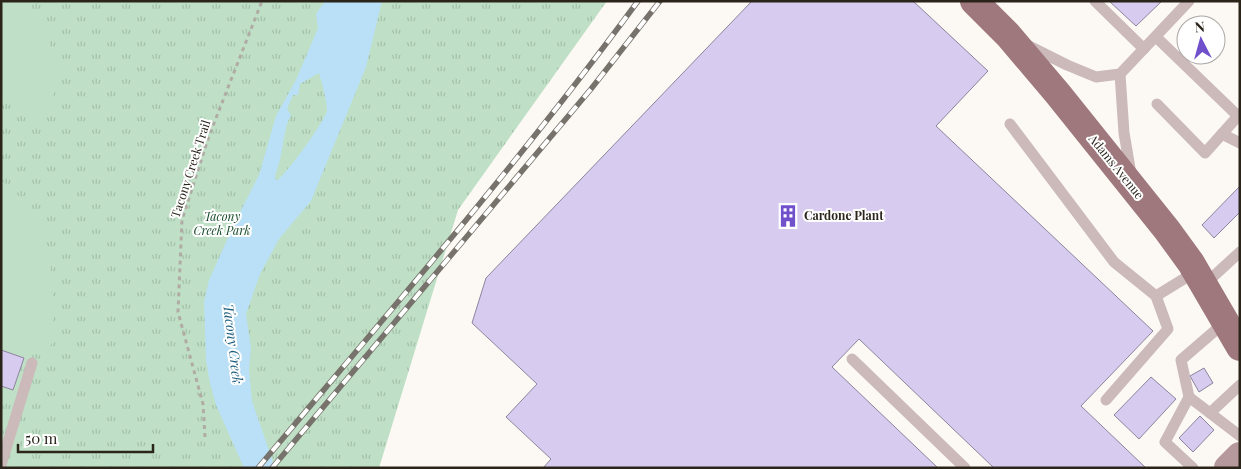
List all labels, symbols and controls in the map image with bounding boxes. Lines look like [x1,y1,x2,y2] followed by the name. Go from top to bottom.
[1176,15,1226,65] north arrow
[1194,17,1206,37] text: N
[167,117,214,220] street label: Tacony Creek Trail
[1085,130,1148,202] street label: Adams Avenue
[775,203,801,229] building icon: Cardone Plant
[804,207,884,223] place label: Cardone Plant
[194,208,250,238] park label: Tacony Creek Park
[219,303,248,385] water label: Tacony Creek
[18,422,152,454] scale bar
[25,428,58,448] text: 50 m

